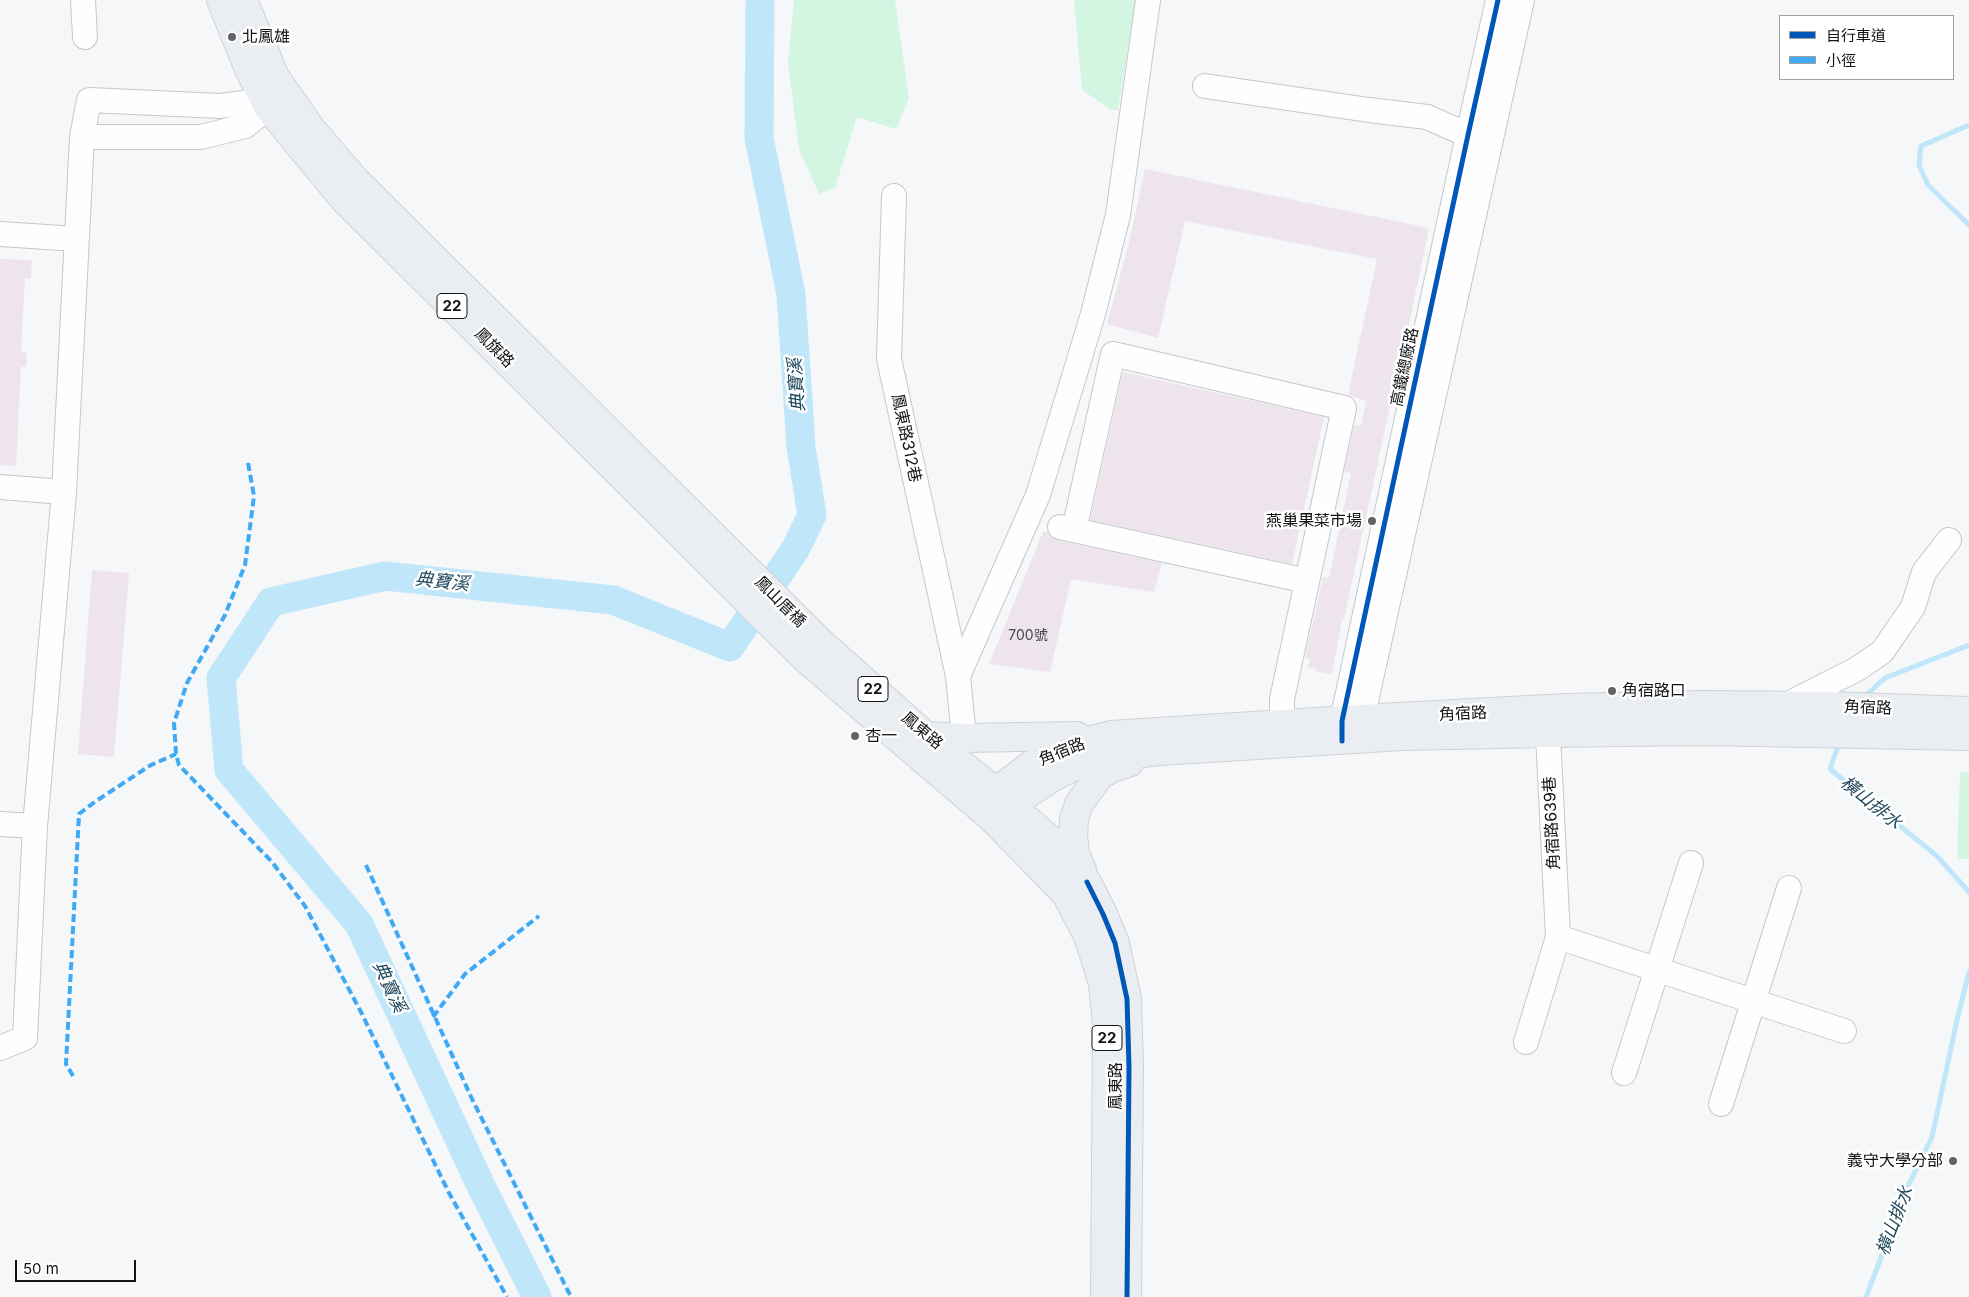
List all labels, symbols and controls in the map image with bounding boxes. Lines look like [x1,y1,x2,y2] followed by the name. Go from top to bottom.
[1779,15,1954,80] legend
[1826,26,1886,45] text: 自行車道
[242,27,290,47] place label: 北鳳雄
[226,31,238,43] marker: 北鳳雄
[1826,51,1856,70] text: 小徑
[437,294,467,318] road number: 22
[470,324,518,372] street label: 鳳旗路
[1387,326,1423,408] street label: 高鐵總廠路
[784,357,810,413] water label: 典寶溪
[887,392,925,484] street label: 鳳東路312巷
[1266,511,1362,531] place label: 燕巢果菜市場
[1366,515,1378,527] marker: 燕巢果菜市場
[414,568,470,596] water label: 典寶溪
[751,573,809,631] street label: 鳳山厝橋
[1008,628,1048,644] house number: 700號
[858,676,888,702] road number: 22
[1622,681,1686,701] place label: 角宿路口
[1606,685,1618,697] marker: 角宿路口
[1844,698,1892,718] street label: 角宿路
[1439,703,1487,725] street label: 角宿路
[897,708,947,754] street label: 鳳東路
[865,726,897,746] place label: 杏一
[849,730,861,742] marker: 杏一
[1036,734,1088,770] street label: 角宿路
[1836,772,1906,834] water label: 橫山排水
[1540,776,1564,870] street label: 角宿路639巷
[368,958,410,1016] water label: 典寶溪
[1092,1026,1122,1050] road number: 22
[1106,1062,1126,1110] street label: 鳳東路
[1847,1151,1943,1171] place label: 義守大學分部
[1947,1155,1959,1167] marker: 義守大學分部
[1872,1184,1918,1258] water label: 橫山排水
[18,1250,139,1282] scale bar
[23,1259,59,1278] text: 50 m

